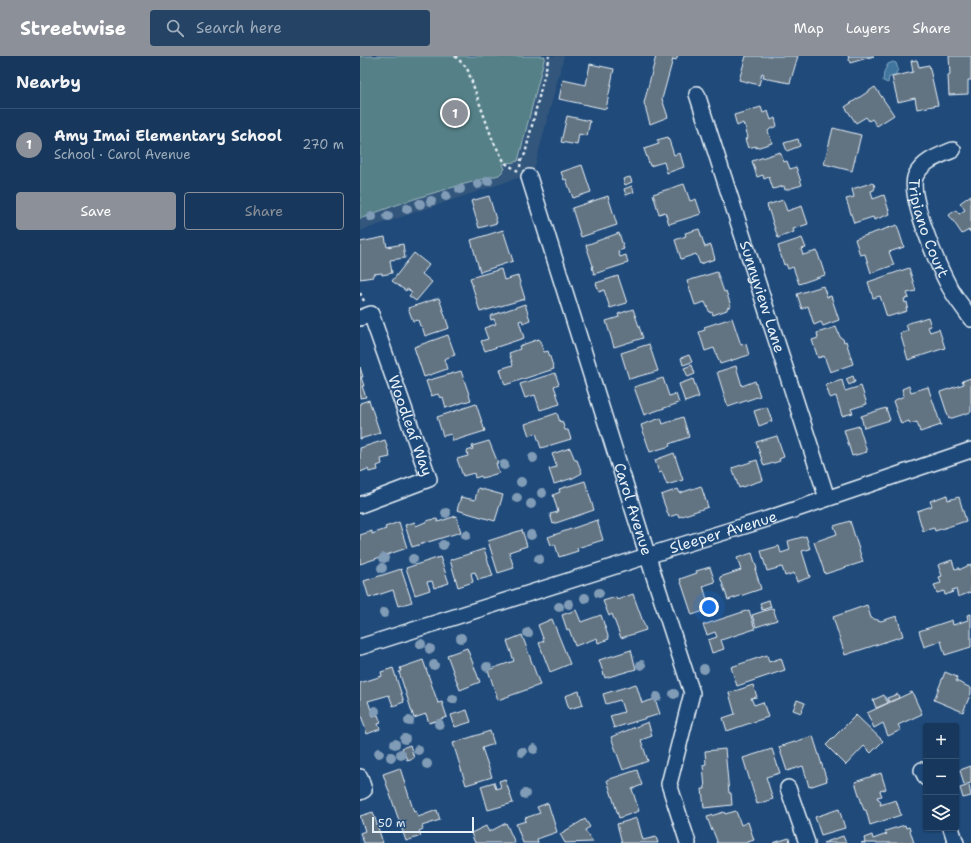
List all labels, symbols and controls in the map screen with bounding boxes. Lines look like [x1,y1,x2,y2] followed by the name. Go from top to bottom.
[150,10,430,46] search box
[20,16,126,41] text: Streetwise
[164,17,186,39] icon: search
[196,18,282,38] text: Search here
[794,19,824,37] text: Map
[846,19,890,37] text: Layers
[912,19,951,37] text: Share
[16,71,81,93] text: Nearby
[442,98,468,128] pin: 1
[54,126,282,146] text: Amy Imai Elementary School
[26,136,32,153] text: 1
[302,136,344,153] text: 270 m
[54,146,191,163] text: School · Carol Avenue
[904,178,953,281] street label: Tripiano Court
[16,192,176,230] button: Save
[184,192,344,230] button: Share
[735,238,790,355] street label: Sunnyview Lane
[383,372,437,479] street label: Woodleaf Way
[609,460,657,558] street label: Carol Avenue
[667,506,780,558] street label: Sleeper Avenue
[699,597,719,617] your location
[923,723,959,831] map controls
[923,723,959,759] button: +
[923,759,959,795] button: −
[923,795,959,831] button: layers
[372,815,474,834] scale bar
[378,816,406,831] text: 50 m

